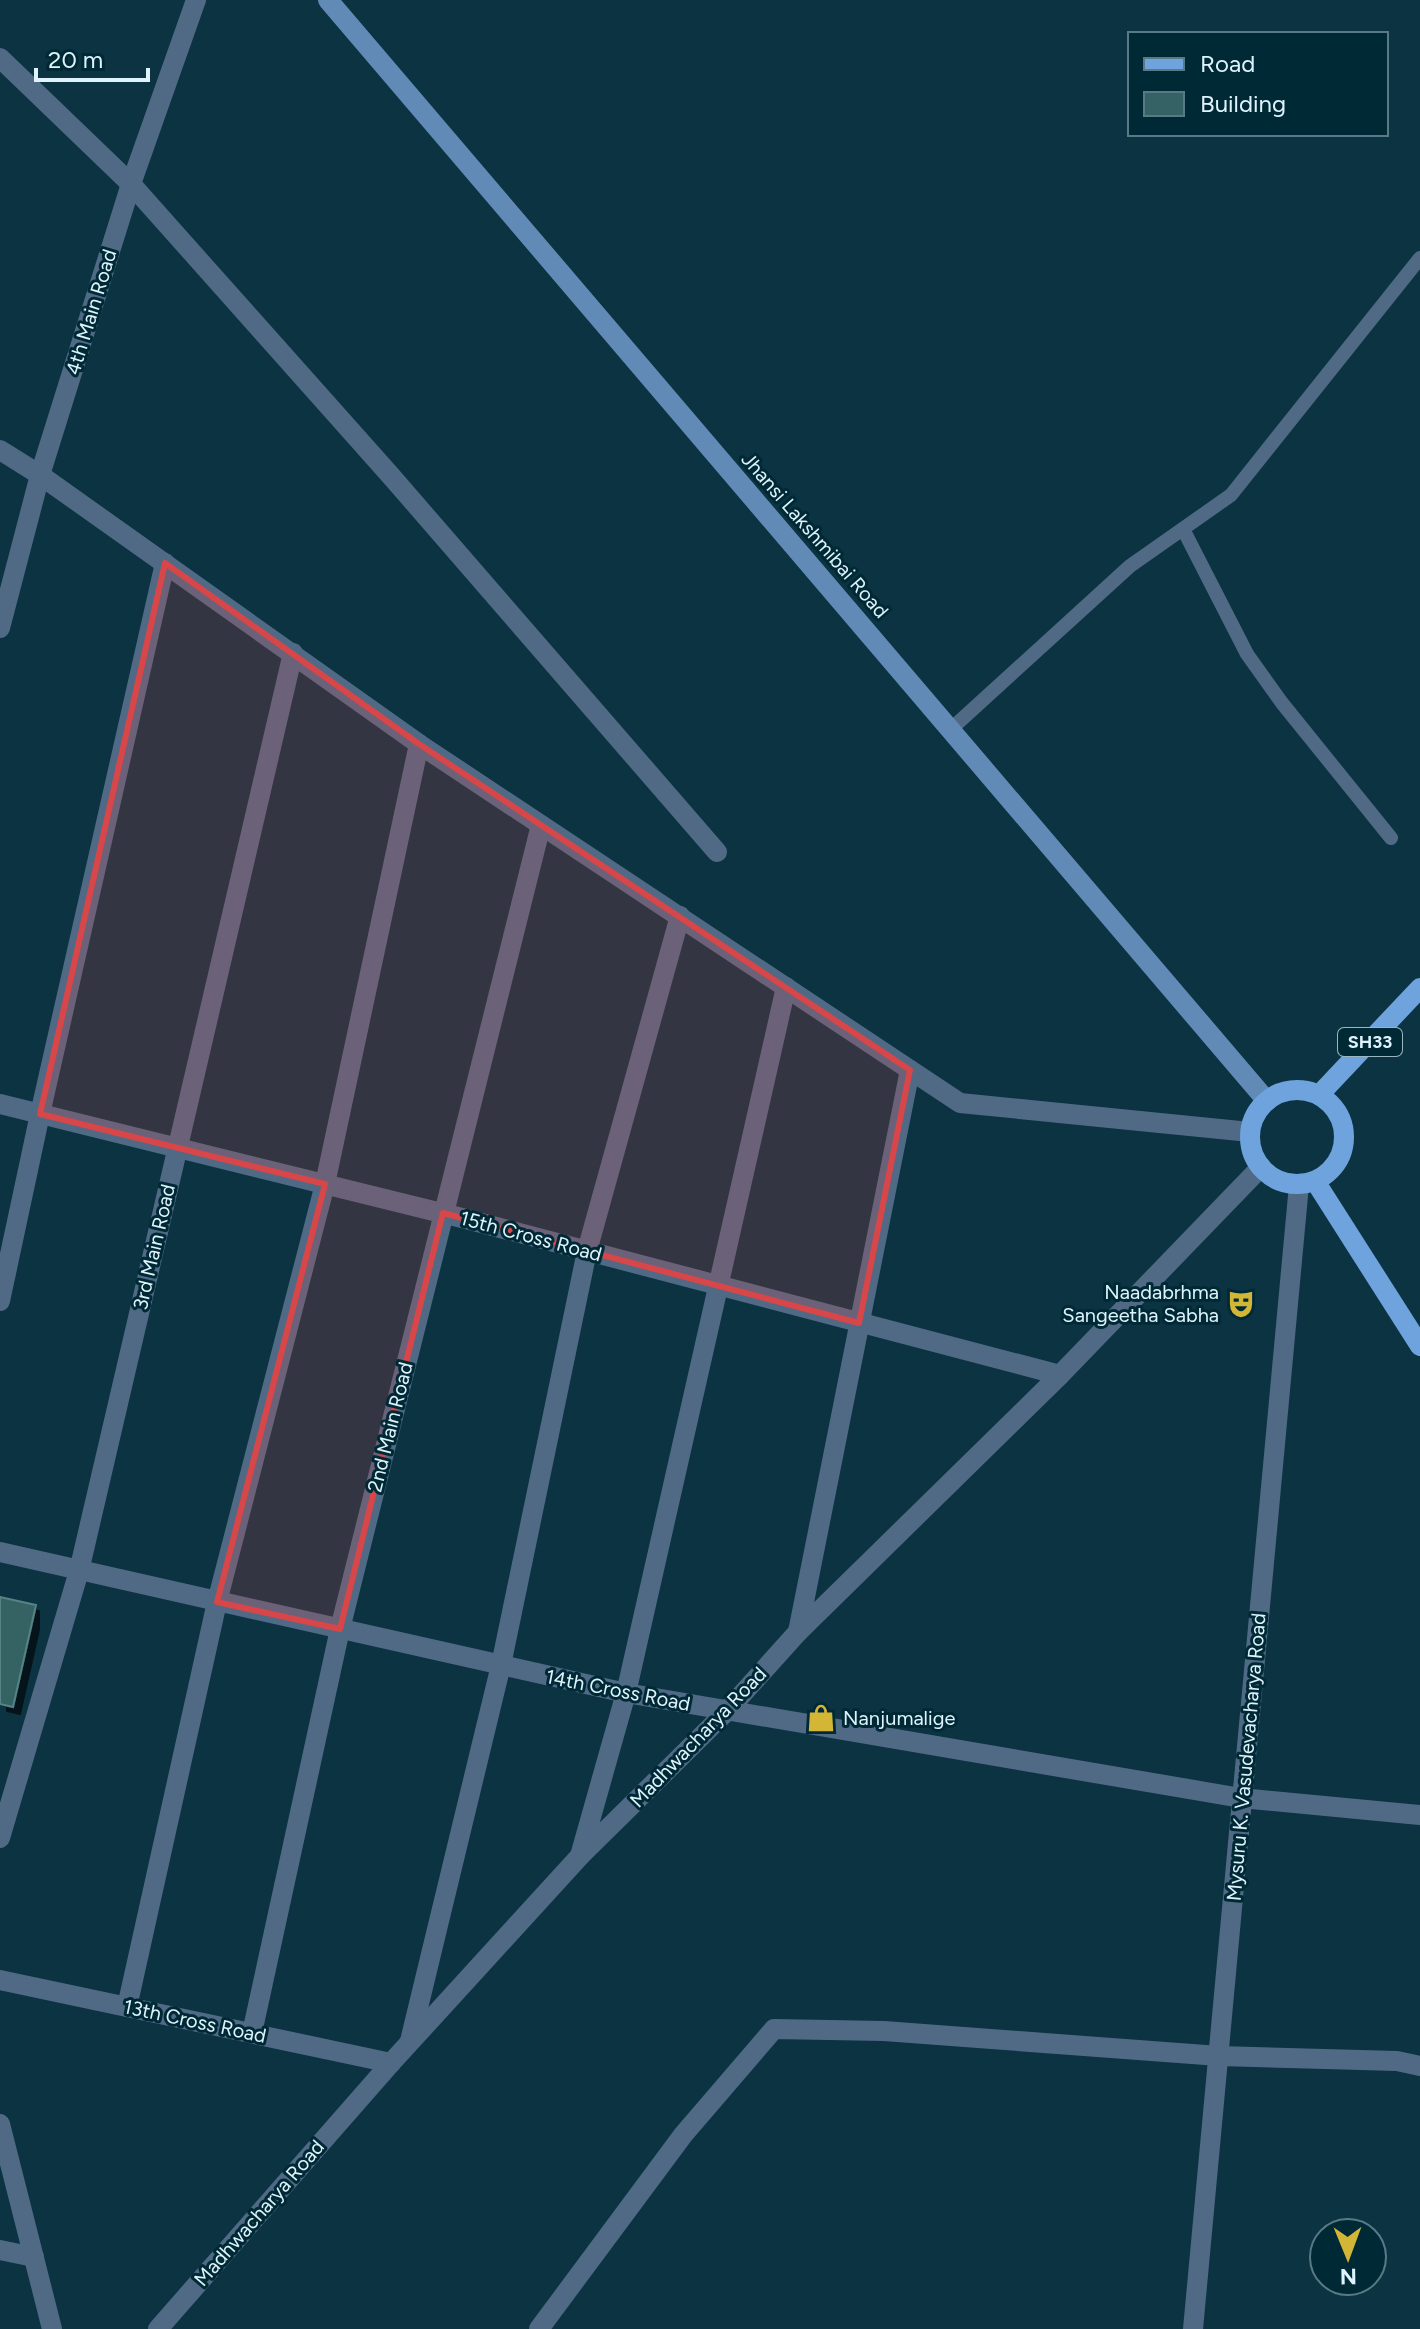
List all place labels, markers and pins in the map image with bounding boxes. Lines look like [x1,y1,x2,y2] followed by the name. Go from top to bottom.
[1062,1280,1219,1327] place label: Naadabrhma Sangeetha Sabha
[1226,1289,1256,1319] theatre icon: Naadabrhma Sangeetha Sabha
[806,1703,836,1733] shop icon: Nanjumalige
[843,1706,955,1730] place label: Nanjumalige

